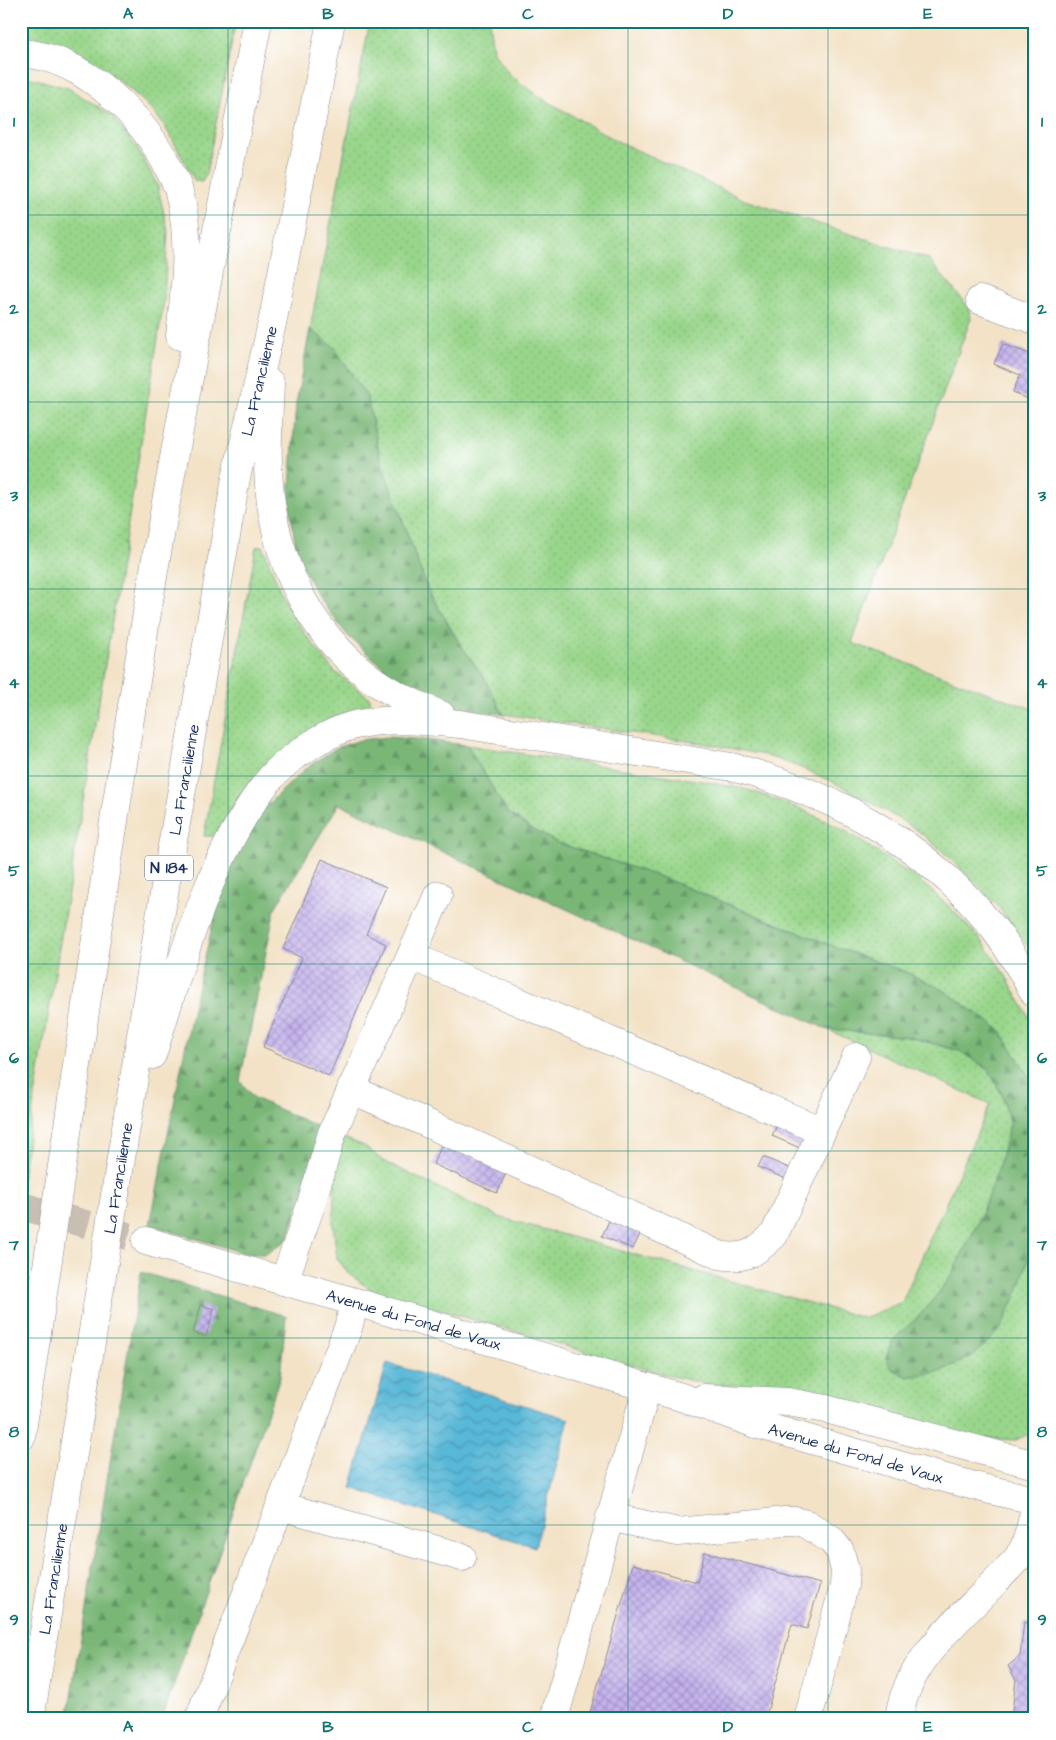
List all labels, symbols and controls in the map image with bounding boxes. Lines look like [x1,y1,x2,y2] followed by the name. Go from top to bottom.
[123,3,134,25] text: A
[322,3,334,25] text: B
[522,3,534,25] text: C
[723,3,734,25] text: D
[923,3,933,25] text: E
[13,111,16,133] text: 1
[1041,111,1044,133] text: 1
[8,298,19,320] text: 2
[1036,298,1047,320] text: 2
[236,323,283,438] street label: La Francilienne
[9,485,19,507] text: 3
[1037,485,1047,507] text: 3
[9,672,20,694] text: 4
[1037,672,1048,694] text: 4
[164,722,205,837] street label: La Francilienne
[145,856,193,880] road number: N 184
[8,860,20,882] text: 5
[1036,860,1048,882] text: 5
[9,1047,19,1069] text: 6
[1037,1047,1047,1069] text: 6
[99,1121,139,1236] street label: La Francilienne
[8,1234,19,1256] text: 7
[1036,1234,1047,1256] text: 7
[324,1284,504,1356] street label: Avenue du Fond de Vaux
[766,1418,946,1489] street label: Avenue du Fond de Vaux
[9,1421,20,1443] text: 8
[1037,1421,1048,1443] text: 8
[34,1521,74,1636] street label: La Francilienne
[9,1609,19,1631] text: 9
[1037,1609,1047,1631] text: 9
[123,1716,134,1738] text: A
[322,1716,334,1738] text: B
[522,1716,534,1738] text: C
[723,1716,734,1738] text: D
[923,1716,933,1738] text: E

